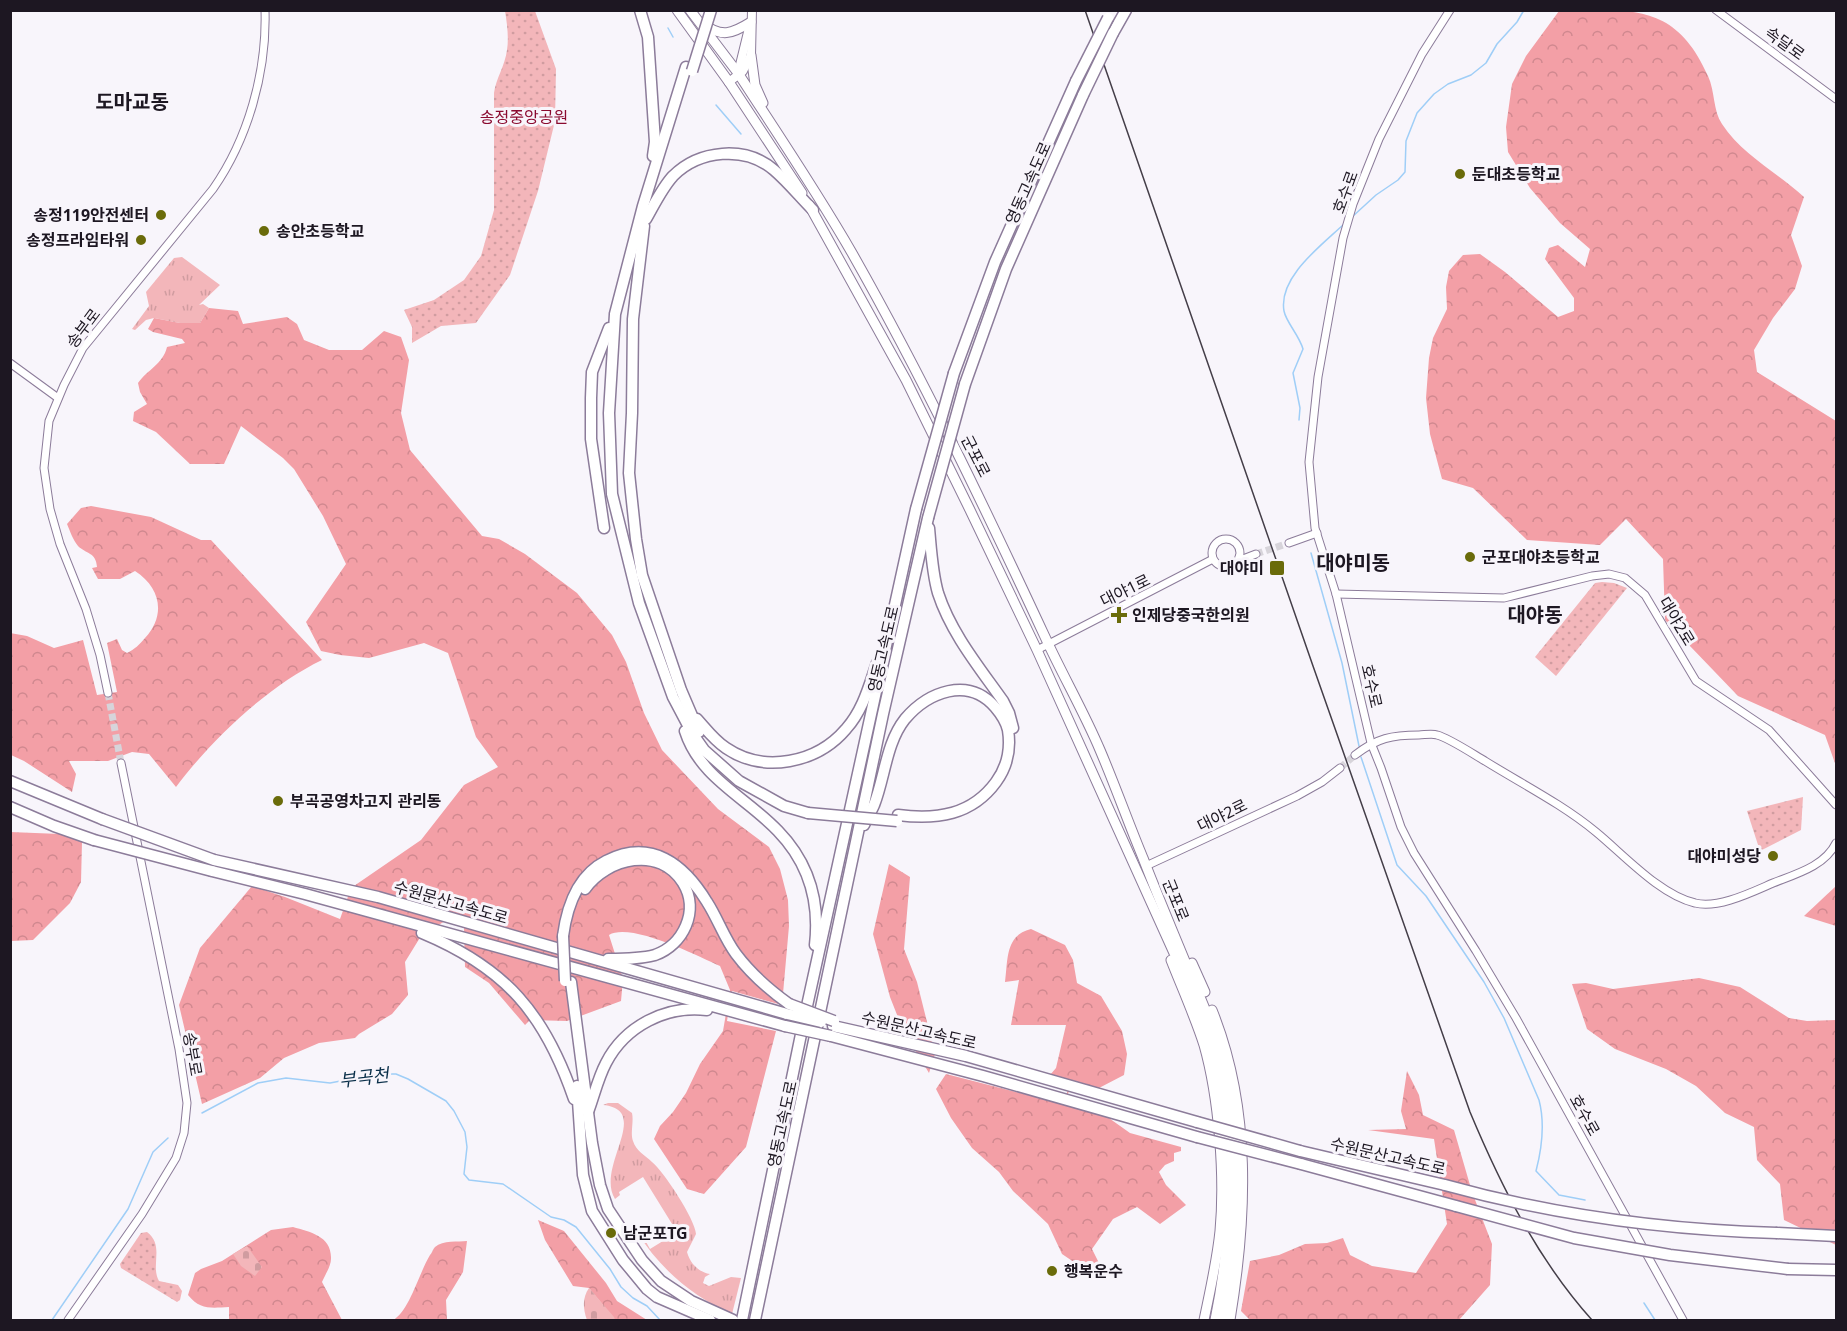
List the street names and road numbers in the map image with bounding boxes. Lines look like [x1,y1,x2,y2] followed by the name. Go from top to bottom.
[1761,21,1810,65] street label: 속달로
[1000,138,1056,228] street label: 영동고속도로
[1327,167,1363,217] street label: 호수로
[61,304,105,352] street label: 송부로
[956,431,996,481] street label: 군포로
[1096,568,1154,612] street label: 대야1로
[1654,592,1700,650] street label: 대야2로
[862,603,904,695] street label: 영동고속도로
[1356,662,1388,710] street label: 호수로
[1193,793,1251,837] street label: 대야2로
[391,875,511,929] street label: 수원문산고속도로
[1158,875,1195,925] street label: 군포로
[859,1006,979,1054] street label: 수원문산고속도로
[178,1030,208,1078] street label: 송부로
[762,1078,802,1169] street label: 영동고속도로
[1565,1090,1605,1140] street label: 호수로
[1328,1132,1448,1180] street label: 수원문산고속도로

